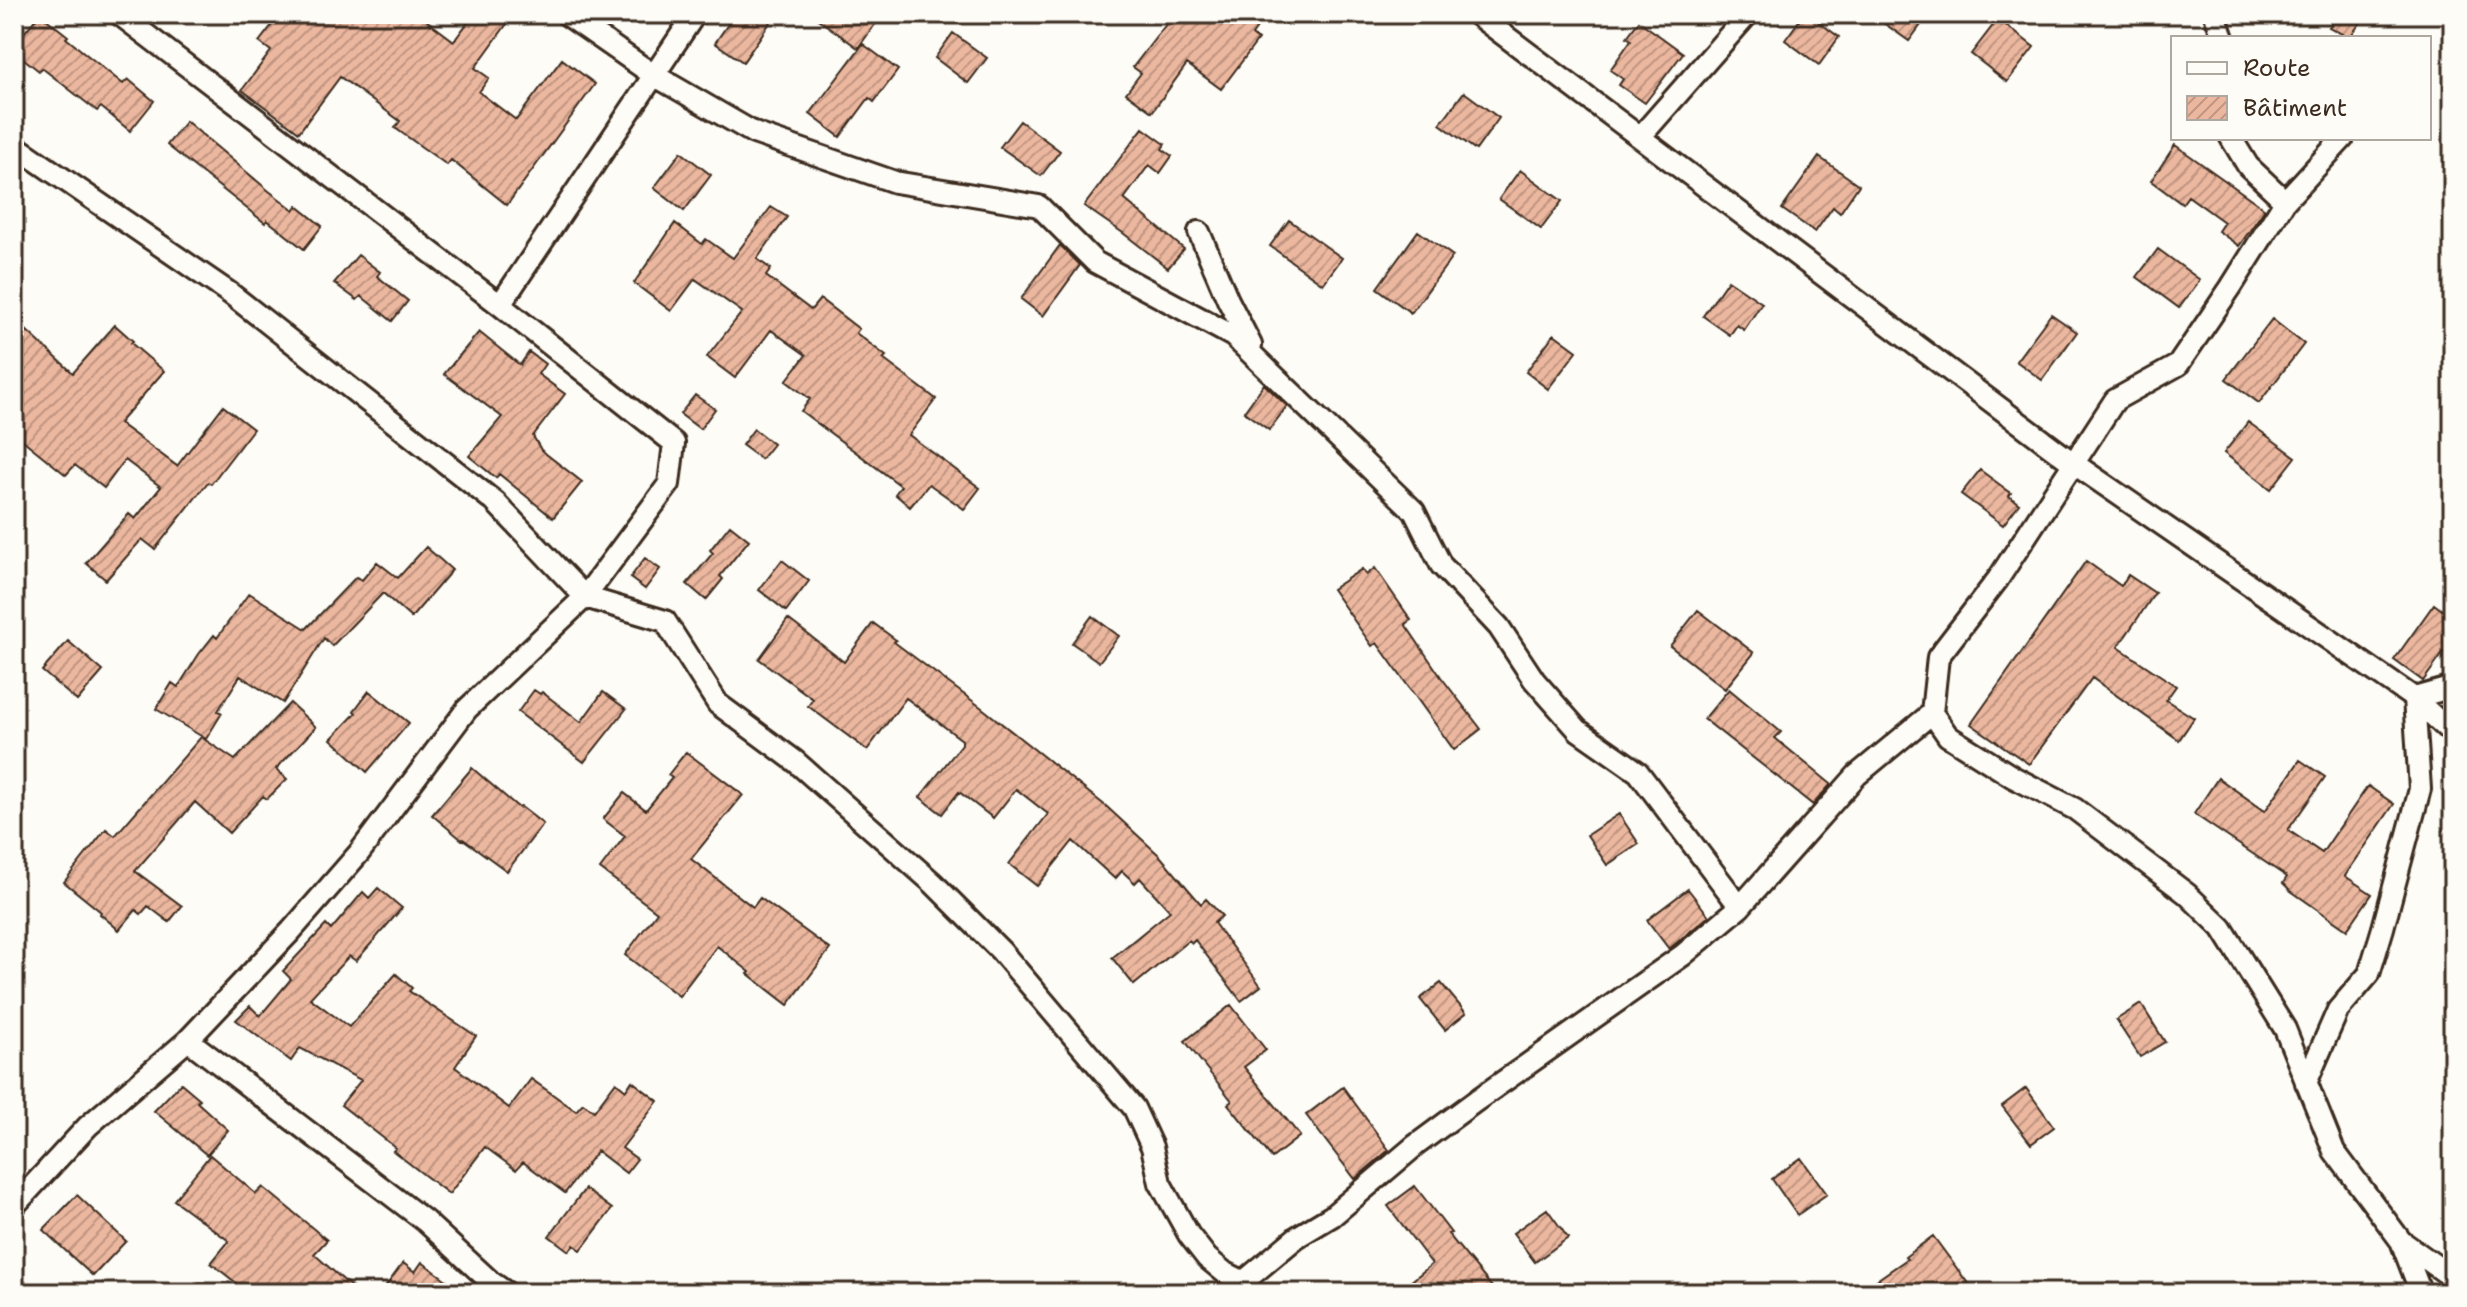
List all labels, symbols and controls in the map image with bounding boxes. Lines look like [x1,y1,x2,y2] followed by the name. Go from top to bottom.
[2171,36,2431,140] legend
[2243,52,2311,84] text: Route
[2243,92,2347,124] text: Bâtiment

